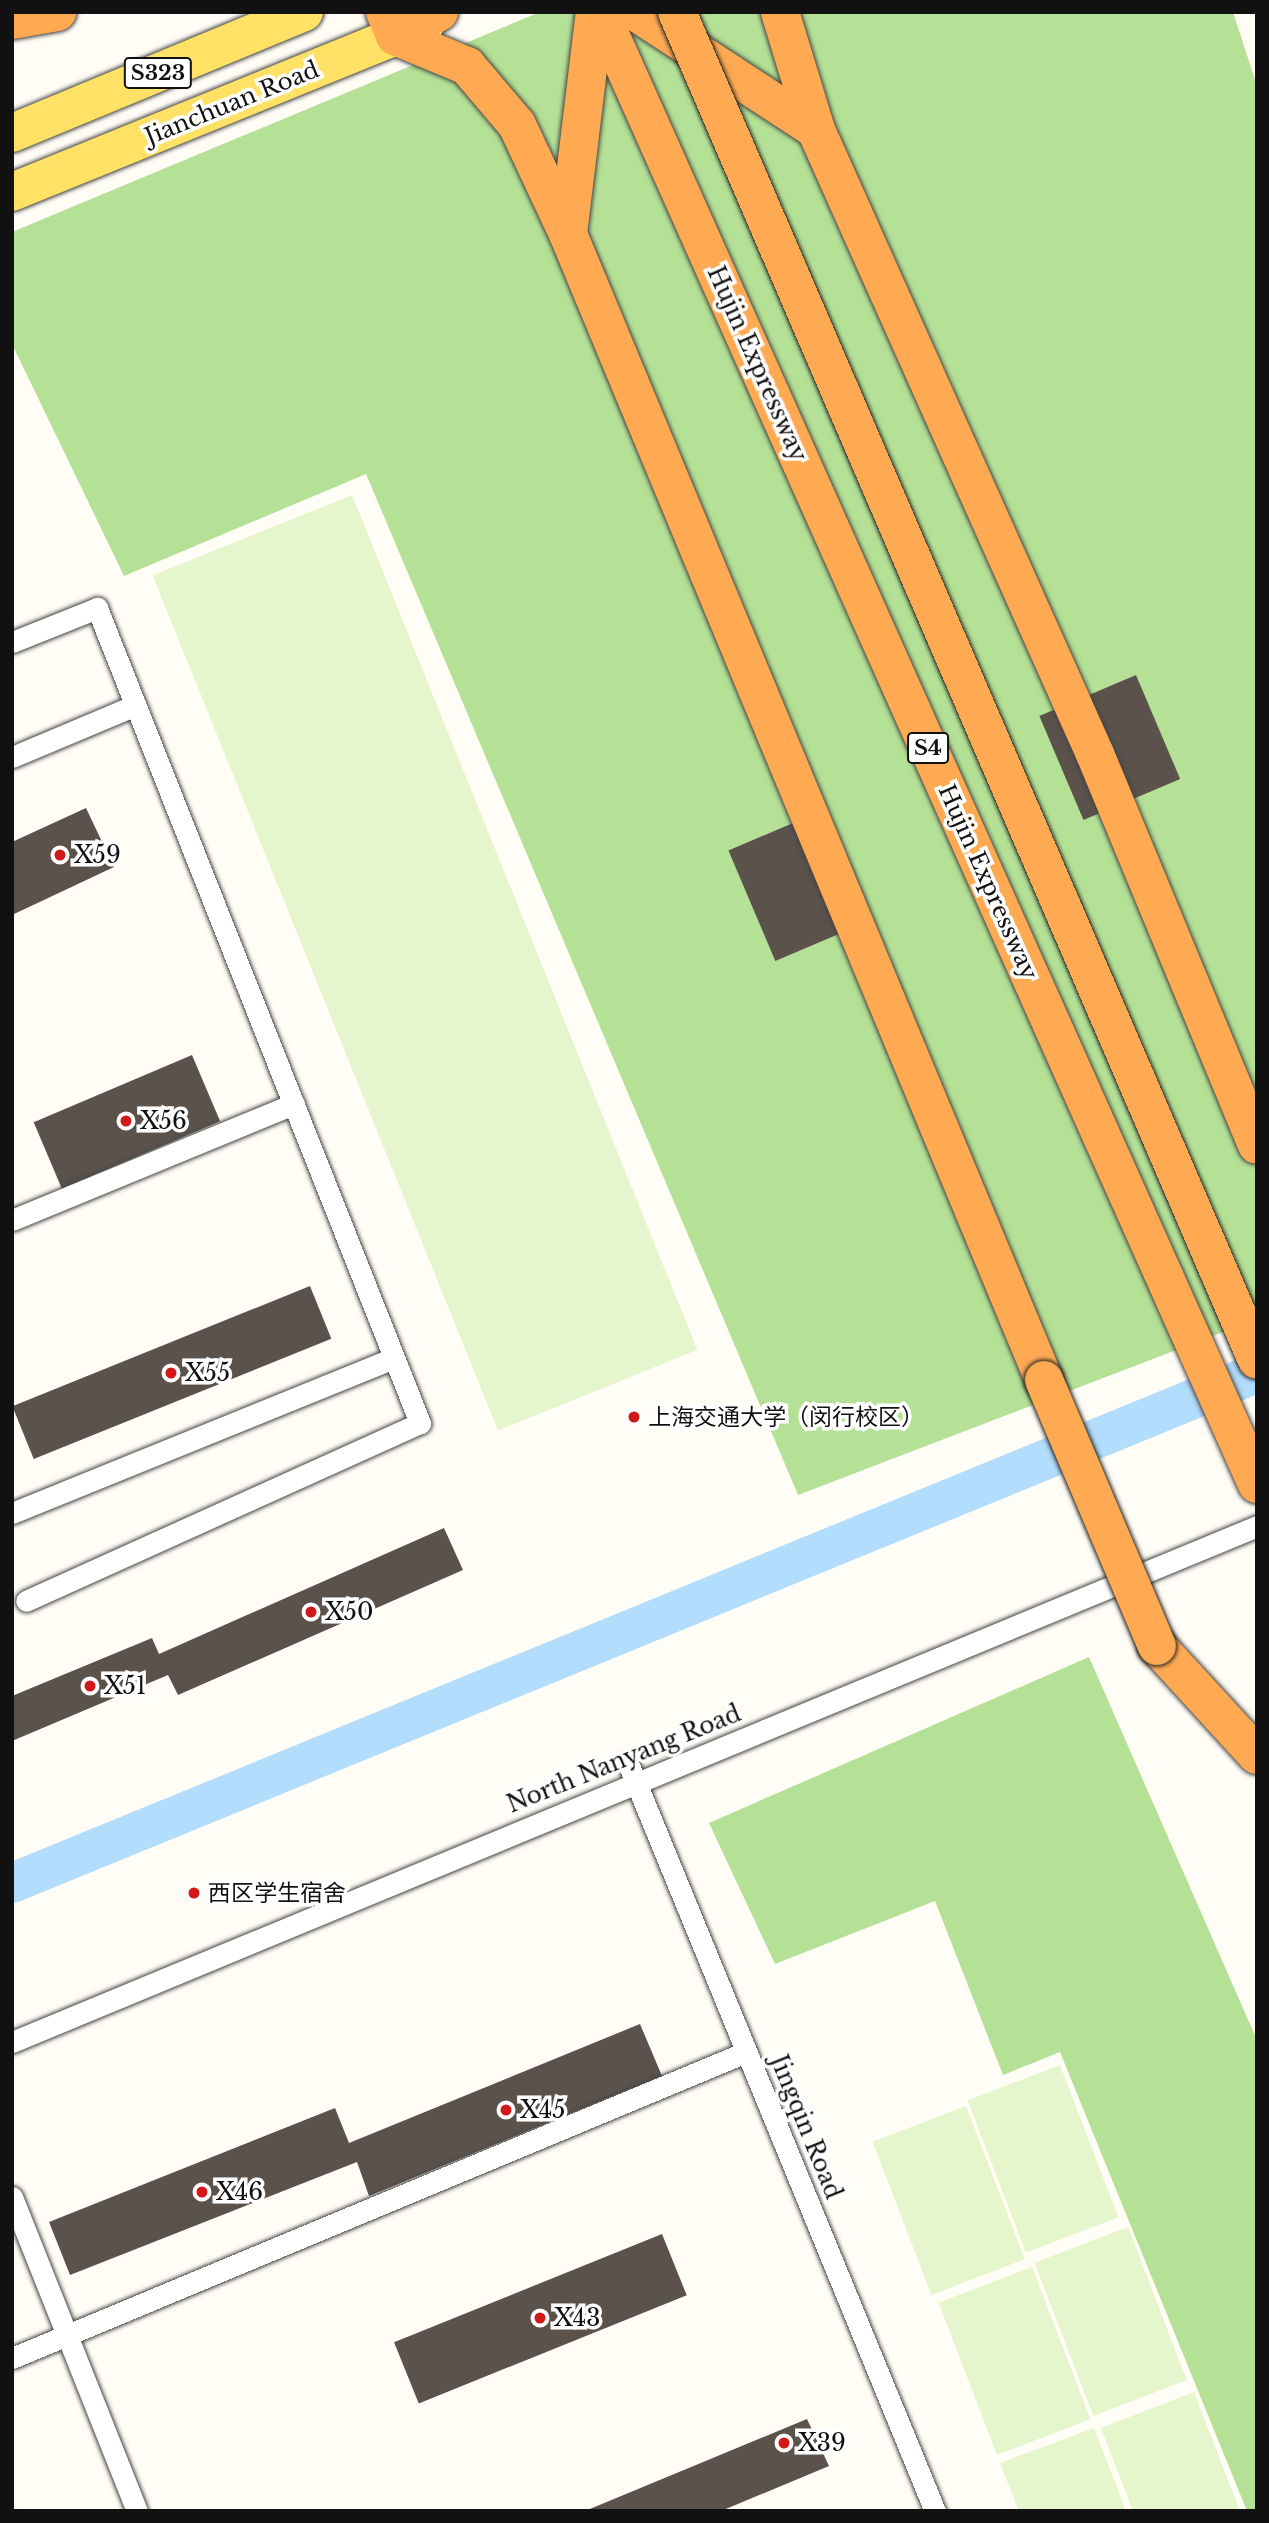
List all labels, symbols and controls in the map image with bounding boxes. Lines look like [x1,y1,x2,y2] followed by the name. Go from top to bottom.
[123,56,193,90] road number: S323
[141,56,323,150] street label: Jianchuan Road
[702,262,812,466] street label: Hujin Expressway
[907,730,949,766] road number: S4
[933,780,1043,984] street label: Hujin Expressway
[74,841,121,869] place label: X59
[52,847,68,863] marker: X59
[140,1107,187,1135] place label: X56
[118,1113,134,1129] marker: X56
[185,1359,230,1387] place label: X55
[163,1365,179,1381] marker: X55
[648,1403,924,1431] place label: 上海交通大学（闵行校区）
[626,1409,642,1425] marker: 上海交通大学（闵行校区）
[325,1598,373,1626] place label: X50
[303,1604,319,1620] marker: X50
[104,1672,146,1700] place label: X51
[82,1678,98,1694] marker: X51
[503,1699,745,1819] street label: North Nanyang Road
[208,1879,346,1907] place label: 西区学生宿舍
[186,1885,202,1901] marker: 西区学生宿舍
[765,2051,847,2203] street label: Jingqin Road
[520,2096,565,2124] place label: X45
[498,2102,514,2118] marker: X45
[216,2178,263,2206] place label: X46
[194,2184,210,2200] marker: X46
[554,2304,600,2332] place label: X43
[532,2310,548,2326] marker: X43
[798,2429,846,2457] place label: X39
[776,2435,792,2451] marker: X39

